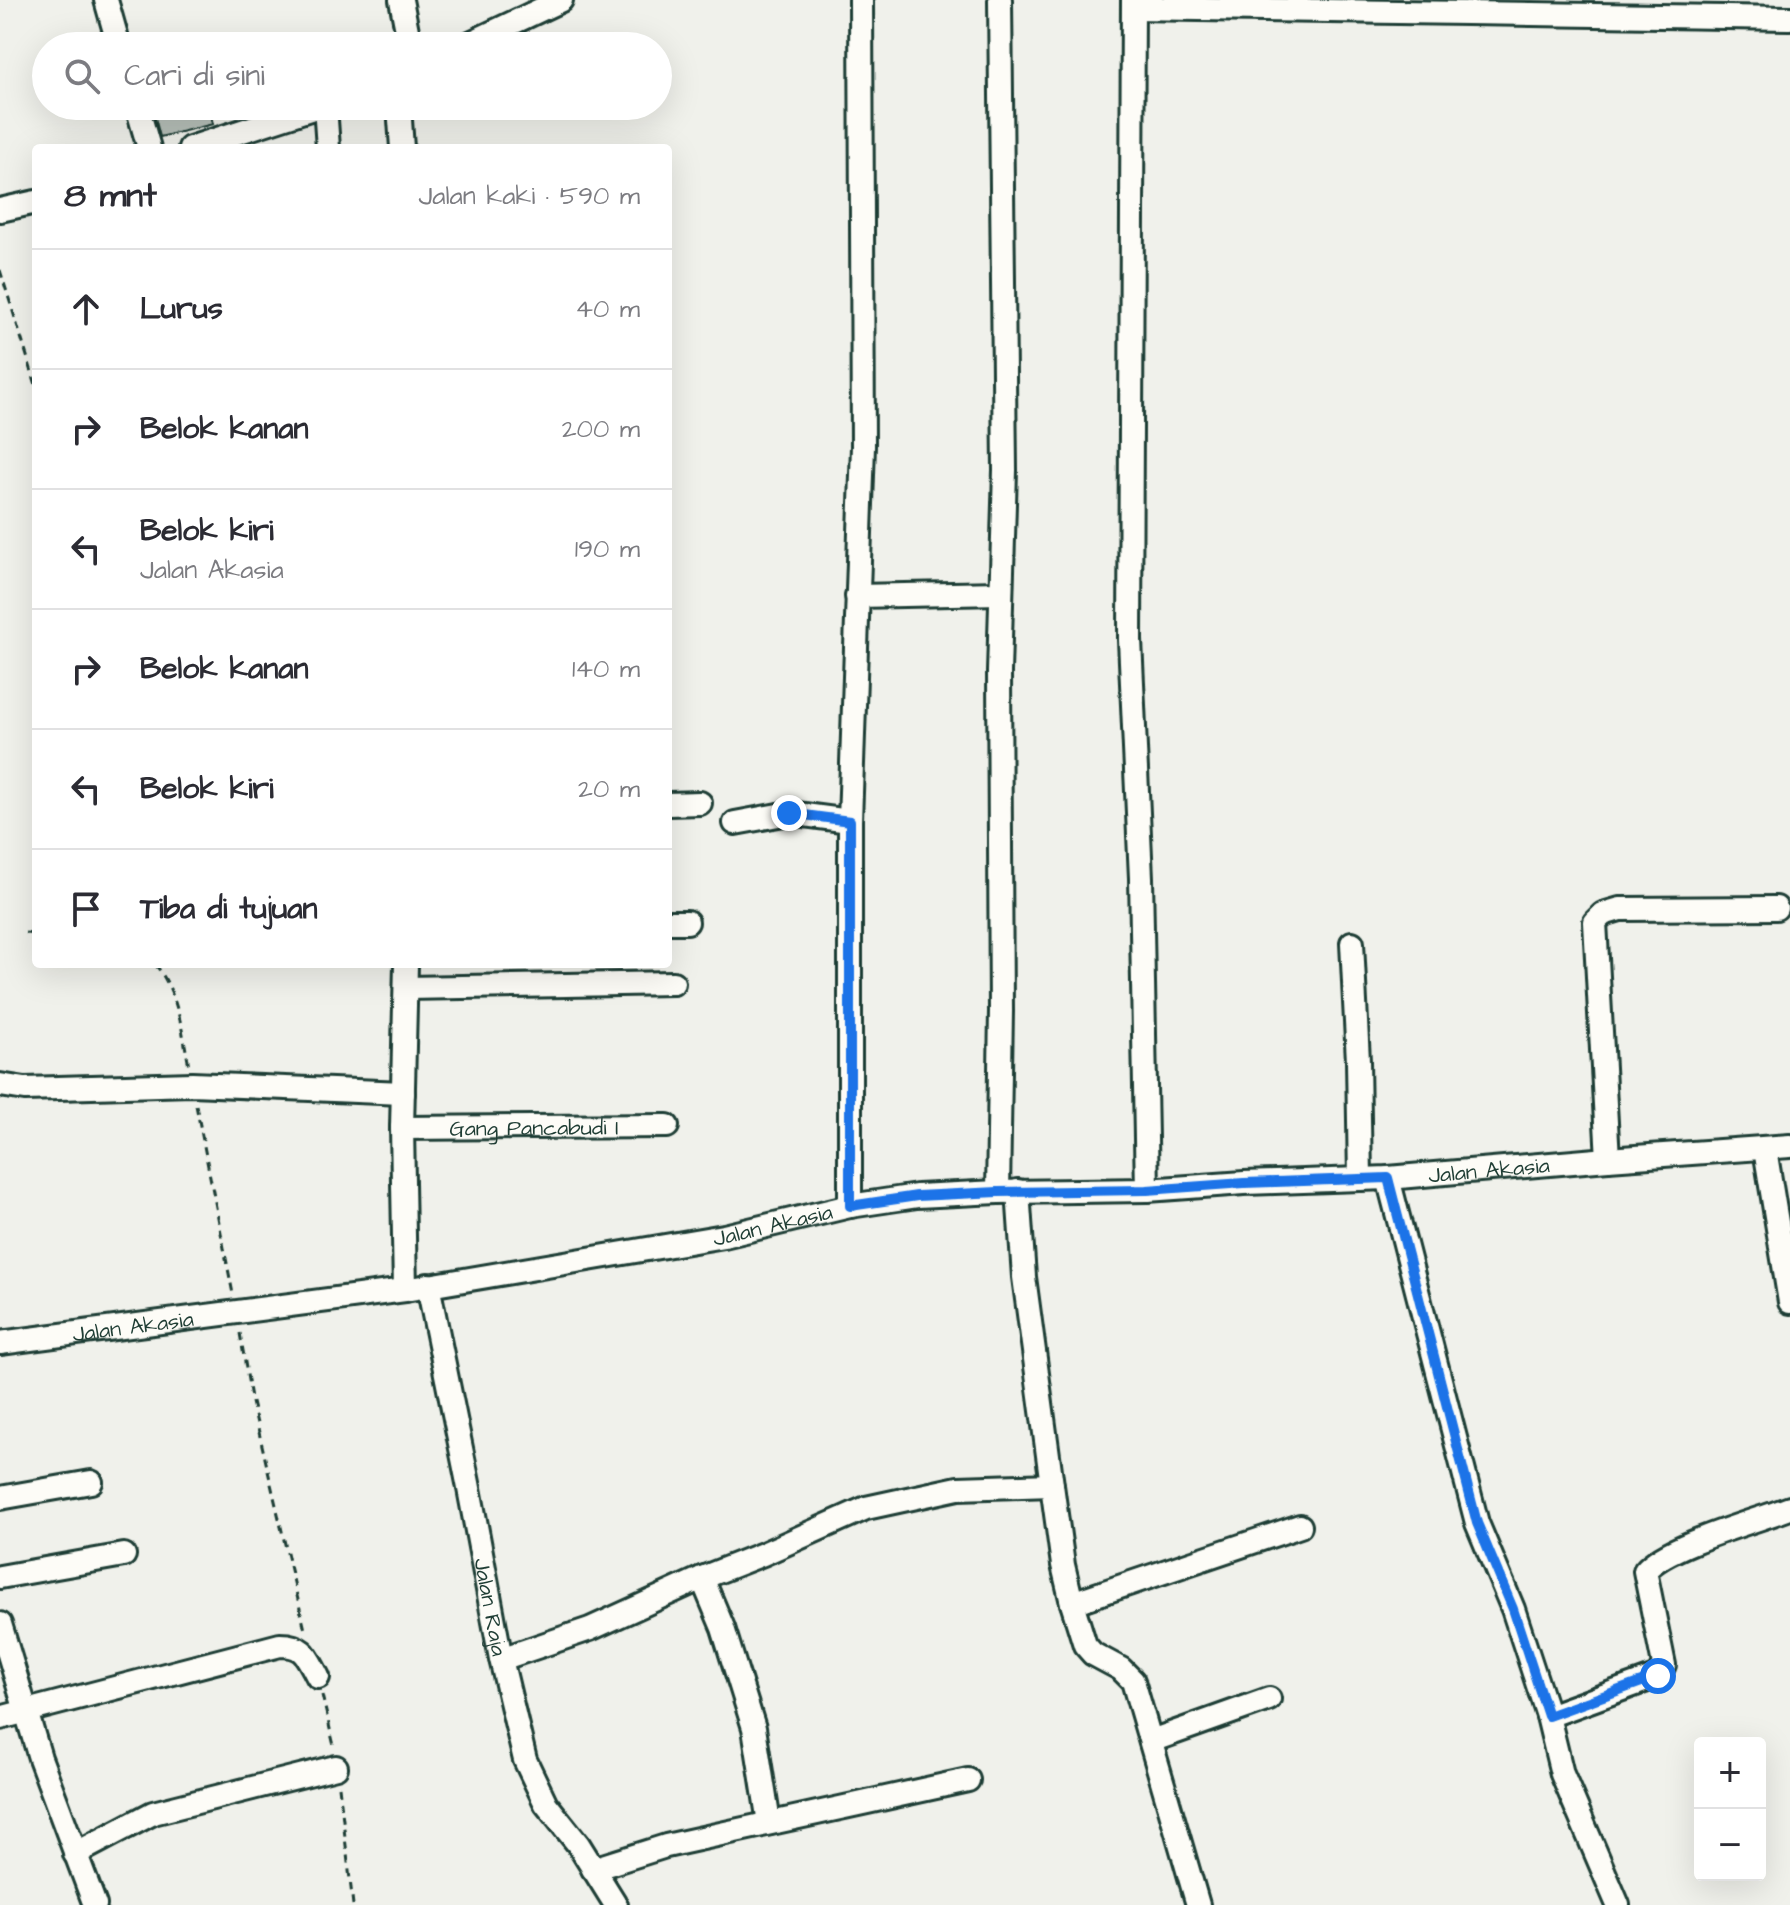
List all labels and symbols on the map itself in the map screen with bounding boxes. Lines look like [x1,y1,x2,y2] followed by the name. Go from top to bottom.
[771,795,807,831] route end
[449,1112,619,1145] street label: Gang Pancabudi I
[1427,1150,1551,1191] street label: Jalan Akasia
[711,1197,836,1255] street label: Jalan Akasia
[71,1304,195,1350] street label: Jalan Akasia
[465,1555,514,1659] street label: Jalan Raja
[1640,1658,1676,1694] route start

